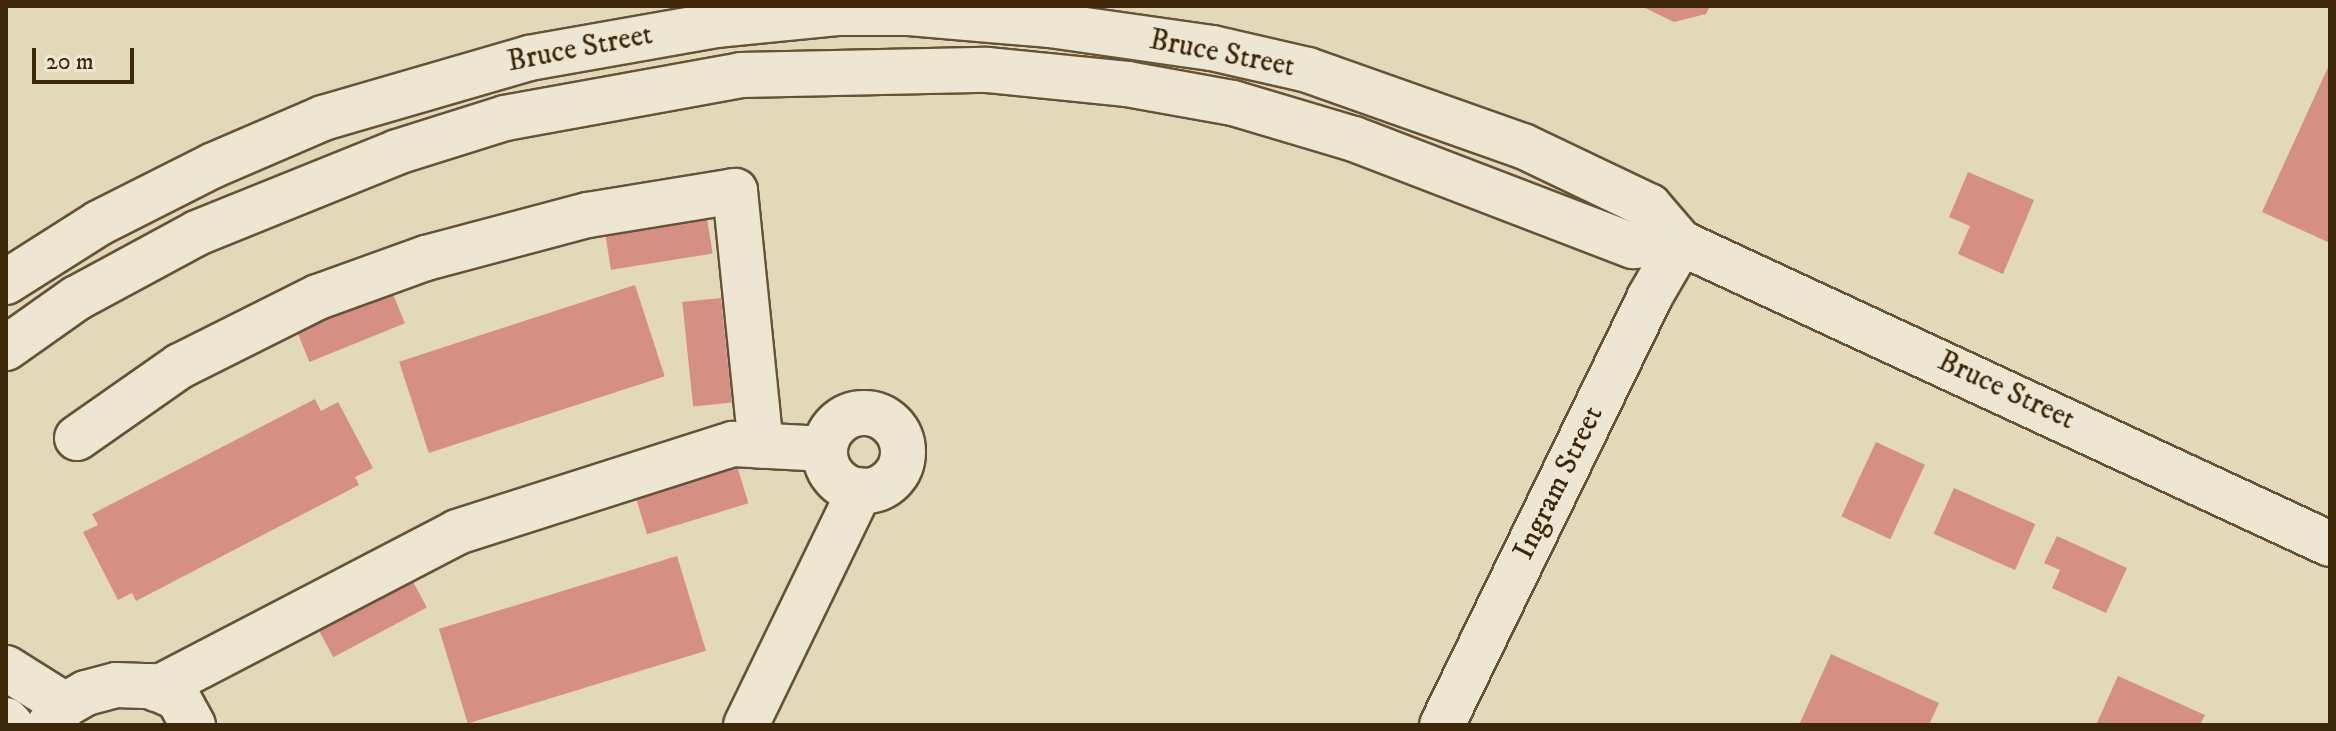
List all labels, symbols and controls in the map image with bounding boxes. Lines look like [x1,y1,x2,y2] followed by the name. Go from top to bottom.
[504,17,656,81] street label: Bruce Street
[1146,22,1298,86] street label: Bruce Street
[36,32,138,82] scale bar
[46,47,94,77] text: 20 m
[1932,344,2080,438] street label: Bruce Street
[1506,400,1612,566] street label: Ingram Street

